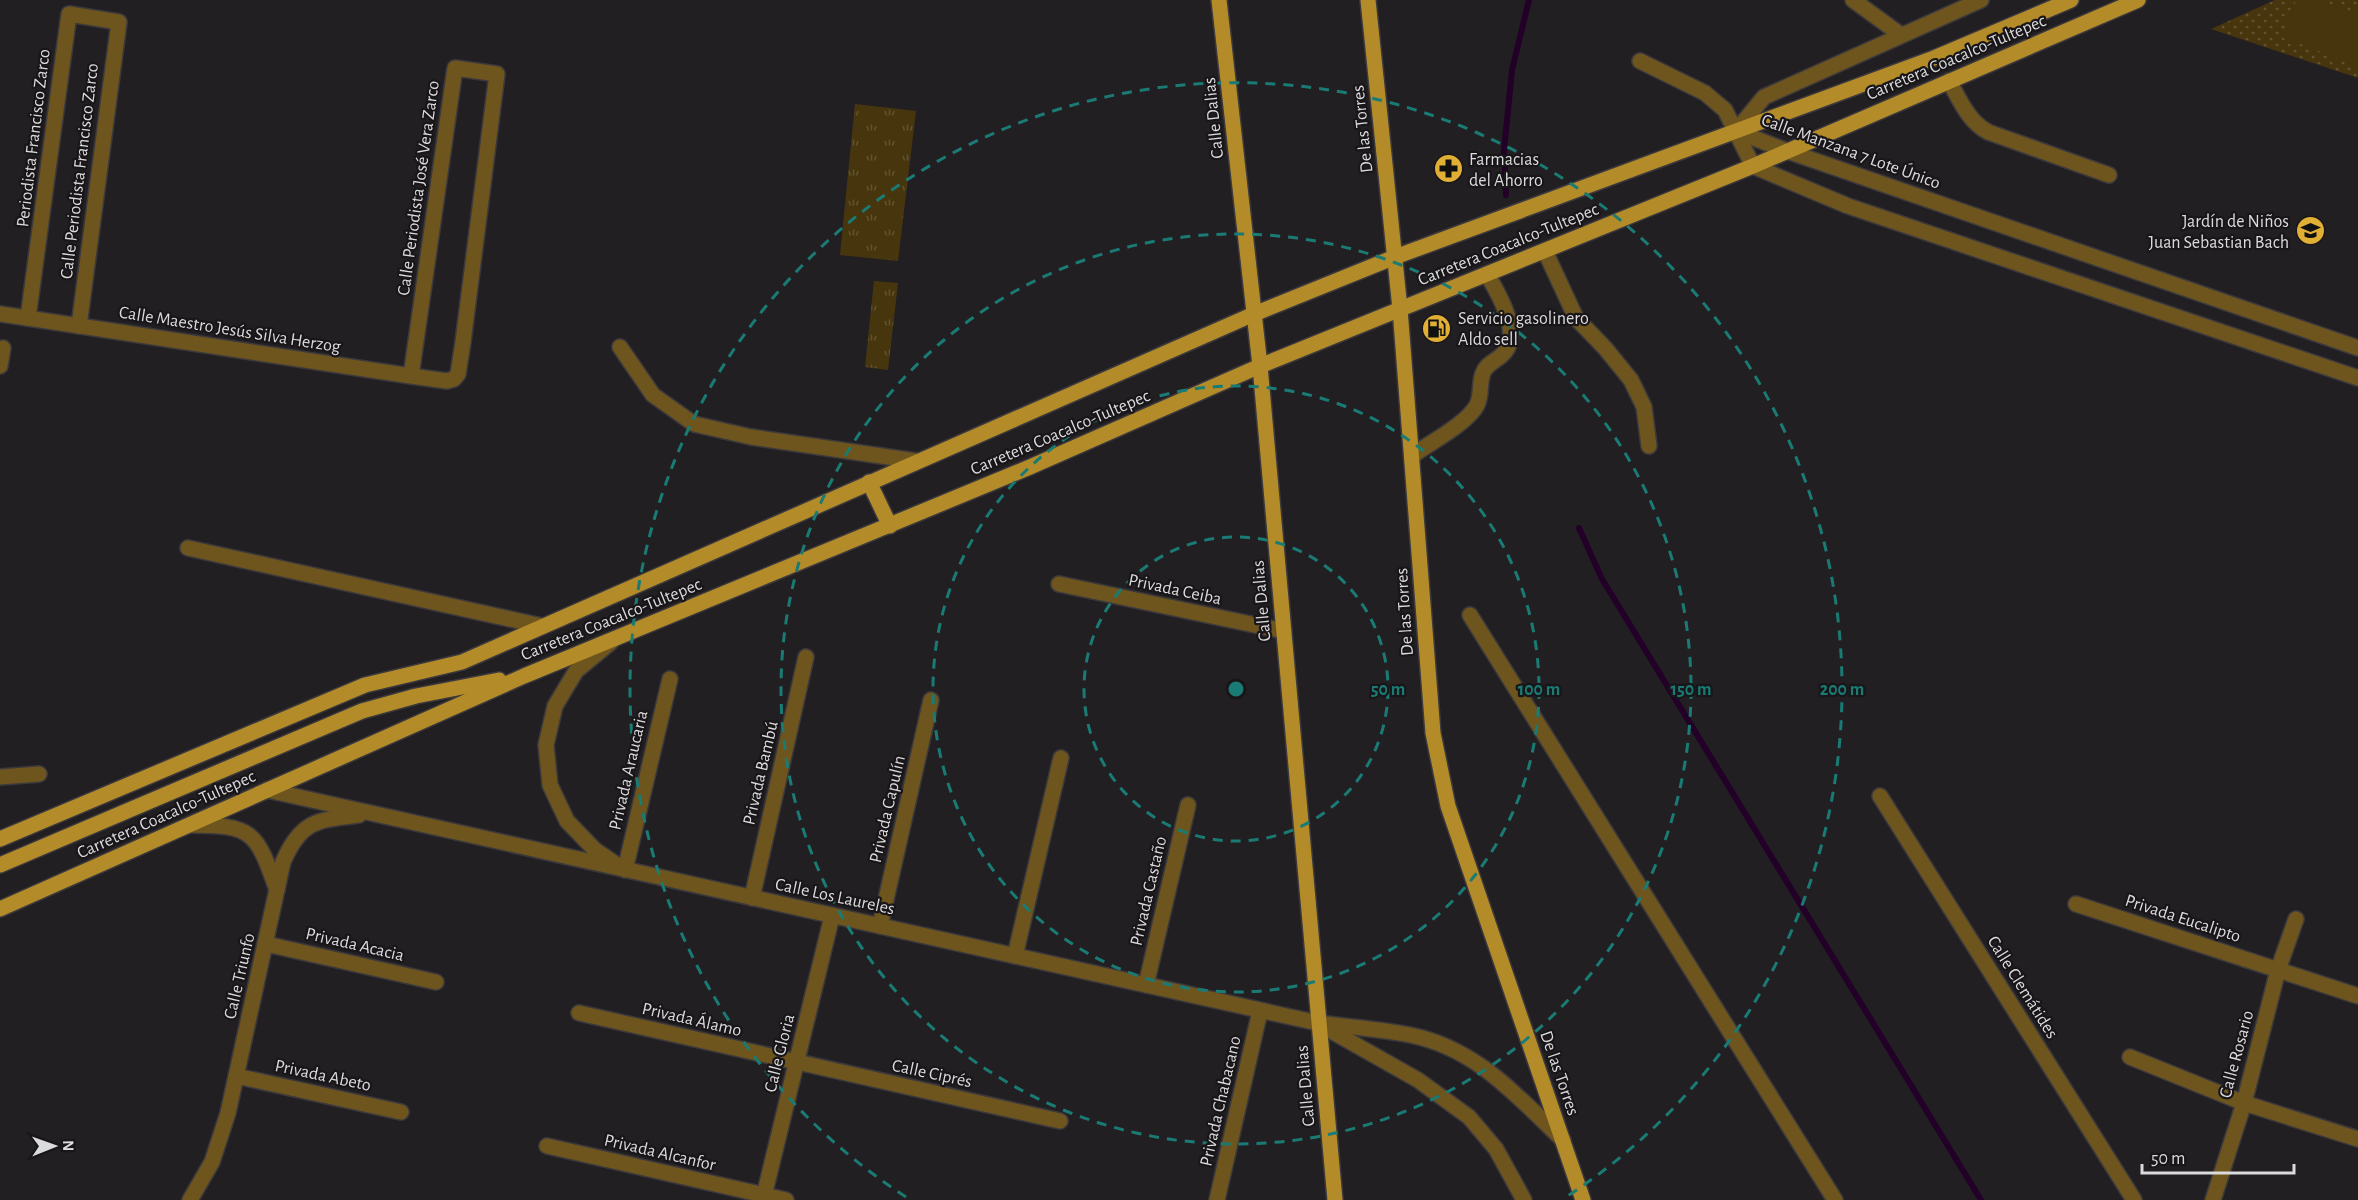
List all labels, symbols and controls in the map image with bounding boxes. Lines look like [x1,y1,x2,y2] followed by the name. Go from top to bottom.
[1864,12,2049,104] street label: Carretera Coacalco-Tultepec
[14,48,54,228] street label: Periodista Francisco Zarco
[58,62,102,280] street label: Calle Periodista Francisco Zarco
[1201,76,1227,159] street label: Calle Dalias
[395,79,443,297] street label: Calle Periodista José Vera Zarco
[1349,84,1377,174] street label: De las Torres
[1759,108,1944,193] street label: Calle Manzana 7 Lote Único
[1469,151,1543,190] place label: Farmacias del Ahorro
[1432,153,1464,185] pharmacy icon: Farmacias del Ahorro
[1415,200,1601,289] street label: Carretera Coacalco-Tultepec
[2149,213,2289,252] place label: Jardín de Niños Juan Sebastian Bach
[2294,215,2326,247] school or university icon: Jardín de Niños Juan Sebastian Bach
[118,304,342,356] street label: Calle Maestro Jesús Silva Herzog
[1458,310,1589,349] place label: Servicio gasolinero Aldo sell
[1421,312,1453,344] fuel station icon: Servicio gasolinero Aldo sell
[968,387,1153,479] street label: Carretera Coacalco-Tultepec
[1249,560,1275,642] street label: Calle Dalias
[1393,567,1417,657] street label: De las Torres
[1127,571,1223,609] street label: Privada Ceiba
[518,575,704,664] street label: Carretera Coacalco-Tultepec
[1226,679,1246,699] centre of rings
[1371,681,1405,699] text: 50 m
[1518,681,1560,699] text: 100 m
[1671,681,1711,699] text: 150 m
[1820,681,1864,699] text: 200 m
[606,709,651,832] street label: Privada Araucaria
[740,719,782,827] street label: Privada Bambú
[867,754,909,865] street label: Privada Capulín
[75,767,258,862] street label: Carretera Coacalco-Tultepec
[1128,835,1170,948] street label: Privada Castaño
[773,876,896,918] street label: Calle Los Laureles
[2123,892,2243,946] street label: Privada Eucalipto
[304,925,406,965] street label: Privada Acacia
[221,931,259,1021] street label: Calle Triunfo
[1984,933,2061,1042] street label: Calle Clemátides
[640,997,744,1040] street label: Privada Álamo
[2217,1008,2257,1100] street label: Calle Rosario
[762,1012,798,1094] street label: Calle Gloria
[1536,1029,1582,1118] street label: De las Torres
[1197,1034,1245,1168] street label: Privada Chabacano
[1293,1045,1319,1127] street label: Calle Dalias
[273,1057,373,1095] street label: Privada Abeto
[890,1057,973,1091] street label: Calle Ciprés
[24,1116,84,1176] north arrow
[602,1131,717,1175] street label: Privada Alcanfor
[2142,1137,2294,1175] scale bar
[60,1140,76,1151] text: N
[2151,1150,2185,1168] text: 50 m

